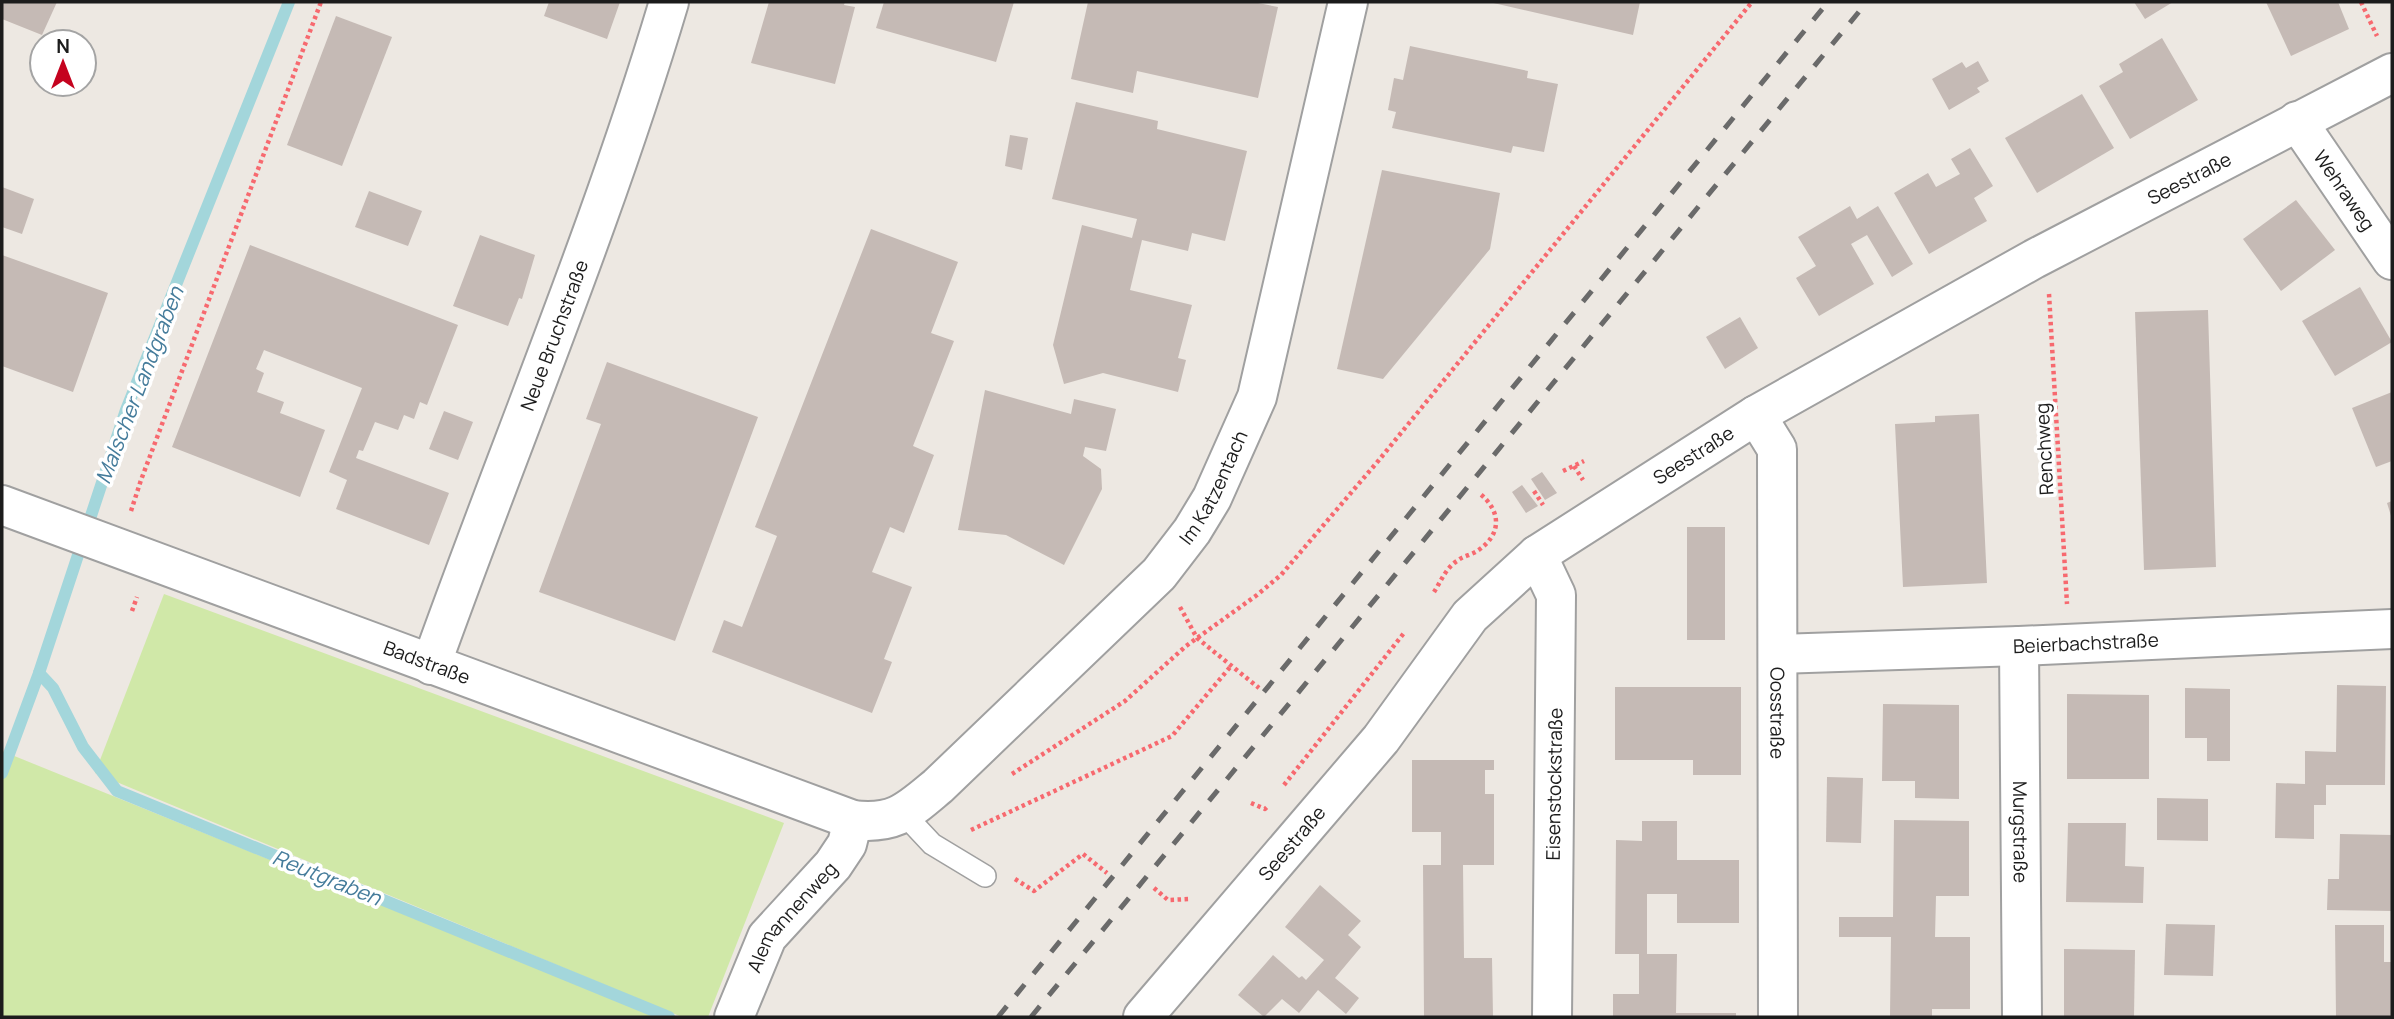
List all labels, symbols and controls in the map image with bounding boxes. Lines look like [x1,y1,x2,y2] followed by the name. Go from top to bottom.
[28,28,98,98] north arrow
[56,33,70,59] text: N
[2308,145,2381,236] street label: Wehraweg
[2143,146,2236,211] street label: Seestraße
[514,256,594,414] street label: Neue Bruchstraße
[89,281,190,487] water label: Malscher Landgraben
[2029,402,2059,496] street label: Renchweg
[1648,420,1739,491] street label: Seestraße
[1173,426,1253,550] street label: Im Katzentach
[2012,627,2159,659] street label: Beierbachstraße
[380,634,474,690] street label: Badstraße
[1764,667,1791,759] street label: Oosstraße
[1540,707,1568,861] street label: Eisenstockstraße
[2007,781,2034,883] street label: Murgstraße
[1252,800,1331,886] street label: Seestraße
[269,843,387,912] water label: Reutgraben
[741,856,843,976] street label: Alemannenweg

